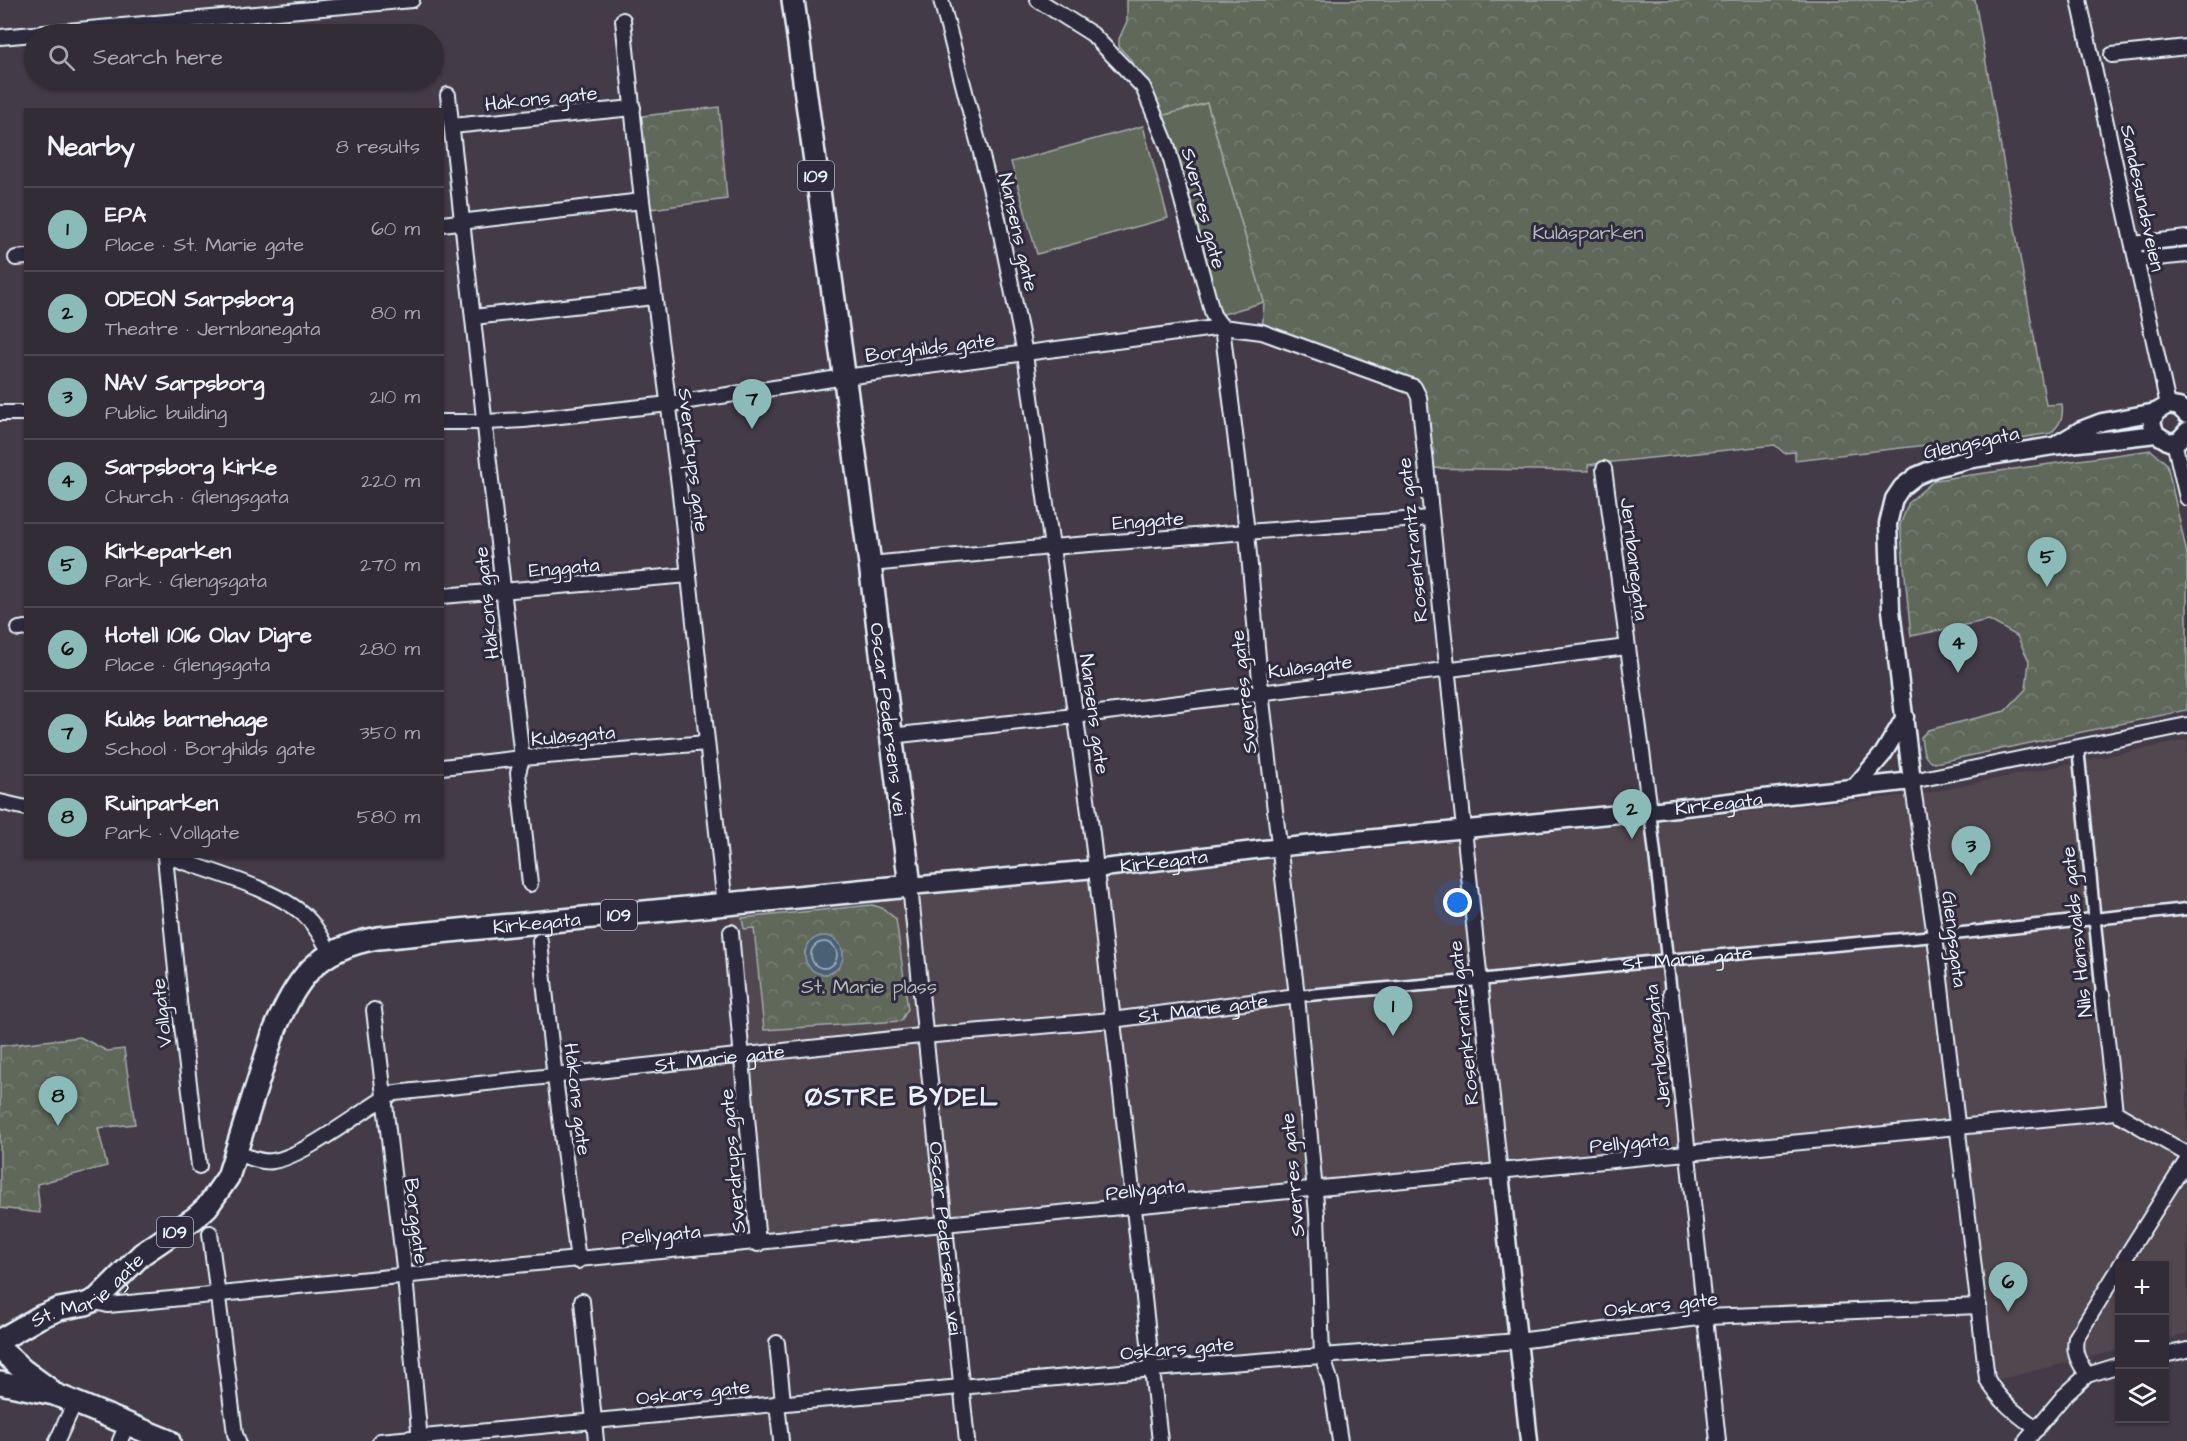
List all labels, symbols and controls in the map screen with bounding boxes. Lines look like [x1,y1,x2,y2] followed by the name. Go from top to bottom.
[24,24,444,90] search box
[45,41,78,74] icon: search
[93,42,223,73] text: Search here
[483,79,599,120] street label: Håkons gate
[2113,122,2171,274] street label: Sandesundsveien
[48,129,135,165] text: Nearby
[336,133,420,161] text: 8 results
[1172,145,1233,272] street label: Sverres gate
[798,161,834,191] road number: 109
[990,170,1045,295] street label: Nansens gate
[105,200,146,231] text: EPA
[66,215,69,243] text: 1
[371,215,420,243] text: 60 m
[1532,219,1644,247] park label: Kulåsparken
[105,231,304,259] text: Place · St. Marie gate
[105,284,293,315] text: ODEON Sarpsborg
[62,299,73,327] text: 2
[371,299,420,327] text: 80 m
[105,315,321,343] text: Theatre · Jernbanegata
[864,326,997,371] street label: Borghilds gate
[105,368,264,399] text: NAV Sarpsborg
[732,380,771,429] pin: 7
[62,383,73,411] text: 3
[370,383,420,411] text: 210 m
[669,386,716,534] street label: Sverdrups gate
[105,399,227,427] text: Public building
[1921,419,2022,468] street label: Glengsgata
[105,452,277,483] text: Sarpsborg kirke
[1390,456,1437,624] street label: Rosenkrantz gate
[61,467,74,495] text: 4
[361,467,420,495] text: 220 m
[105,483,289,511] text: Church · Glengsgata
[1612,496,1655,622] street label: Jernbanegata
[1111,505,1185,538] street label: Enggate
[105,536,231,567] text: Kirkeparken
[2028,538,2066,587] pin: 5
[467,545,508,661] street label: Håkons gate
[60,551,75,579] text: 5
[360,551,420,579] text: 270 m
[528,551,601,586] street label: Enggata
[105,567,267,595] text: Park · Glengsgata
[105,620,312,651] text: Hotell 1016 Olav Digre
[862,621,914,817] street label: Oscar Pedersens vei
[1938,624,1978,673] pin: 4
[1224,628,1265,755] street label: Sverres gate
[61,635,74,663] text: 6
[359,635,420,663] text: 280 m
[1266,648,1354,687] street label: Kulåsgate
[105,651,270,679] text: Place · Glengsgata
[1071,652,1116,776] street label: Nansens gate
[105,704,268,735] text: Kulås barnehage
[530,718,616,755] street label: Kulåsgata
[61,719,74,747] text: 7
[359,719,420,747] text: 350 m
[105,735,315,763] text: School · Borghilds gate
[1673,785,1764,823] street label: Kirkegata
[105,788,218,819] text: Ruinparken
[1612,790,1652,839] pin: 2
[61,803,74,831] text: 8
[357,803,420,831] text: 580 m
[105,819,240,847] text: Park · Vollgate
[1952,826,1990,876] pin: 3
[1118,843,1209,881] street label: Kirkegata
[2054,845,2101,1019] street label: Nils Hønsvalds gate
[1443,888,1472,917] your location
[1933,889,1974,989] street label: Glengsgata
[601,900,637,930] road number: 109
[492,905,582,942] street label: Kirkegata
[1441,939,1488,1107] street label: Rosenkrantz gate
[1621,939,1754,980] street label: St. Marie gate
[801,973,937,1001] park label: St. Marie plass
[144,977,181,1049] street label: Vollgate
[1638,983,1679,1109] street label: Jernbanegata
[1374,986,1412,1036] pin: 1
[1136,987,1270,1032] street label: St. Marie gate
[653,1038,786,1080] street label: St. Marie gate
[555,1041,598,1157] street label: Håkons gate
[38,1076,78,1126] pin: 8
[805,1079,999,1115] district label: ØSTRE BYDEL
[713,1087,754,1234] street label: Sverdrups gate
[1274,1111,1313,1238] street label: Sverres gate
[1588,1126,1670,1161] street label: Pellygata
[921,1140,969,1336] street label: Oscar Pedersens vei
[1104,1172,1186,1209] street label: Pellygata
[396,1177,435,1266] street label: Borggate
[157,1217,193,1247] road number: 109
[620,1218,702,1253] street label: Pellygata
[25,1246,151,1335] street label: St. Marie gate
[2115,1261,2169,1423] map controls
[2115,1261,2169,1315] button: +
[1988,1262,2028,1312] pin: 6
[1603,1285,1720,1326] street label: Oskars gate
[2115,1315,2169,1369] button: −
[1119,1330,1236,1369] street label: Oskars gate
[2115,1369,2169,1423] button: layers
[635,1373,752,1414] street label: Oskars gate

